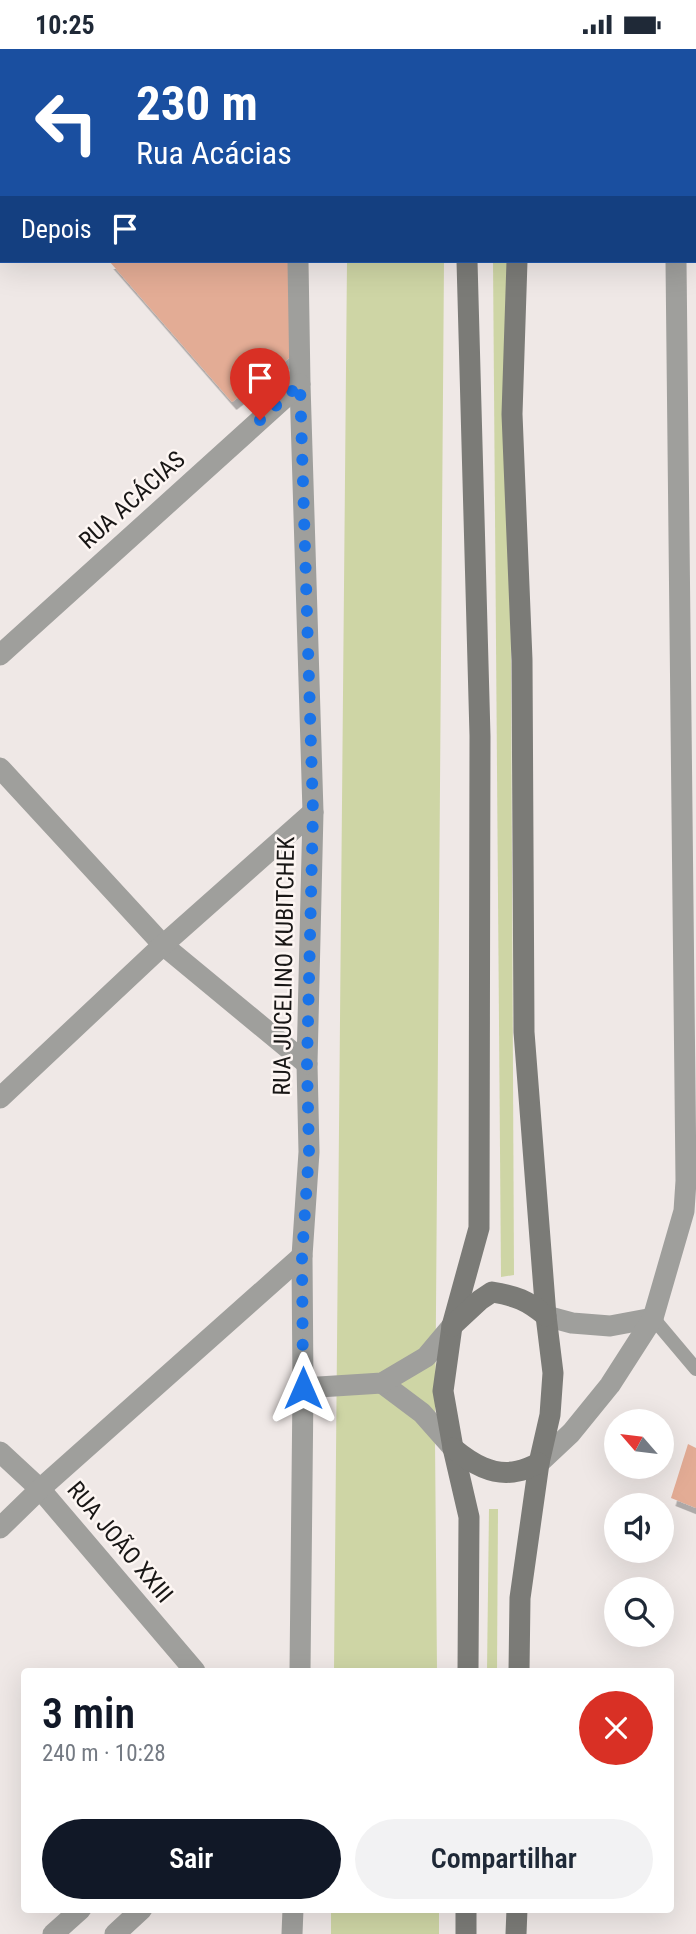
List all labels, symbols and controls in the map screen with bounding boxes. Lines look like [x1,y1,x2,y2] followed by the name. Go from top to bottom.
[35,10,95,40] text: 10:25
[136,75,258,132] text: 230 m
[21,77,112,168] icon: left
[136,134,292,172] text: Rua Acácias
[106,210,144,248] icon: arrive
[21,214,92,244] text: Depois
[230,348,290,420] pin
[241,359,279,397] icon: arrive
[73,445,191,555] street label: RUA ACÁCIAS
[268,836,300,1096] street label: RUA JUCELINO KUBITCHEK
[266,1351,340,1425] position arrow
[604,1409,674,1479] north arrow
[604,1409,674,1647] map controls
[61,1476,179,1608] street label: RUA JOÃO XXIII
[604,1493,674,1563] button: sound
[604,1577,674,1647] button: search
[42,1689,135,1738] text: 3 min
[579,1691,653,1765] button: close
[42,1740,166,1767] text: 240 m · 10:28
[42,1819,341,1899] button: Sair
[355,1819,653,1899] button: Compartilhar

